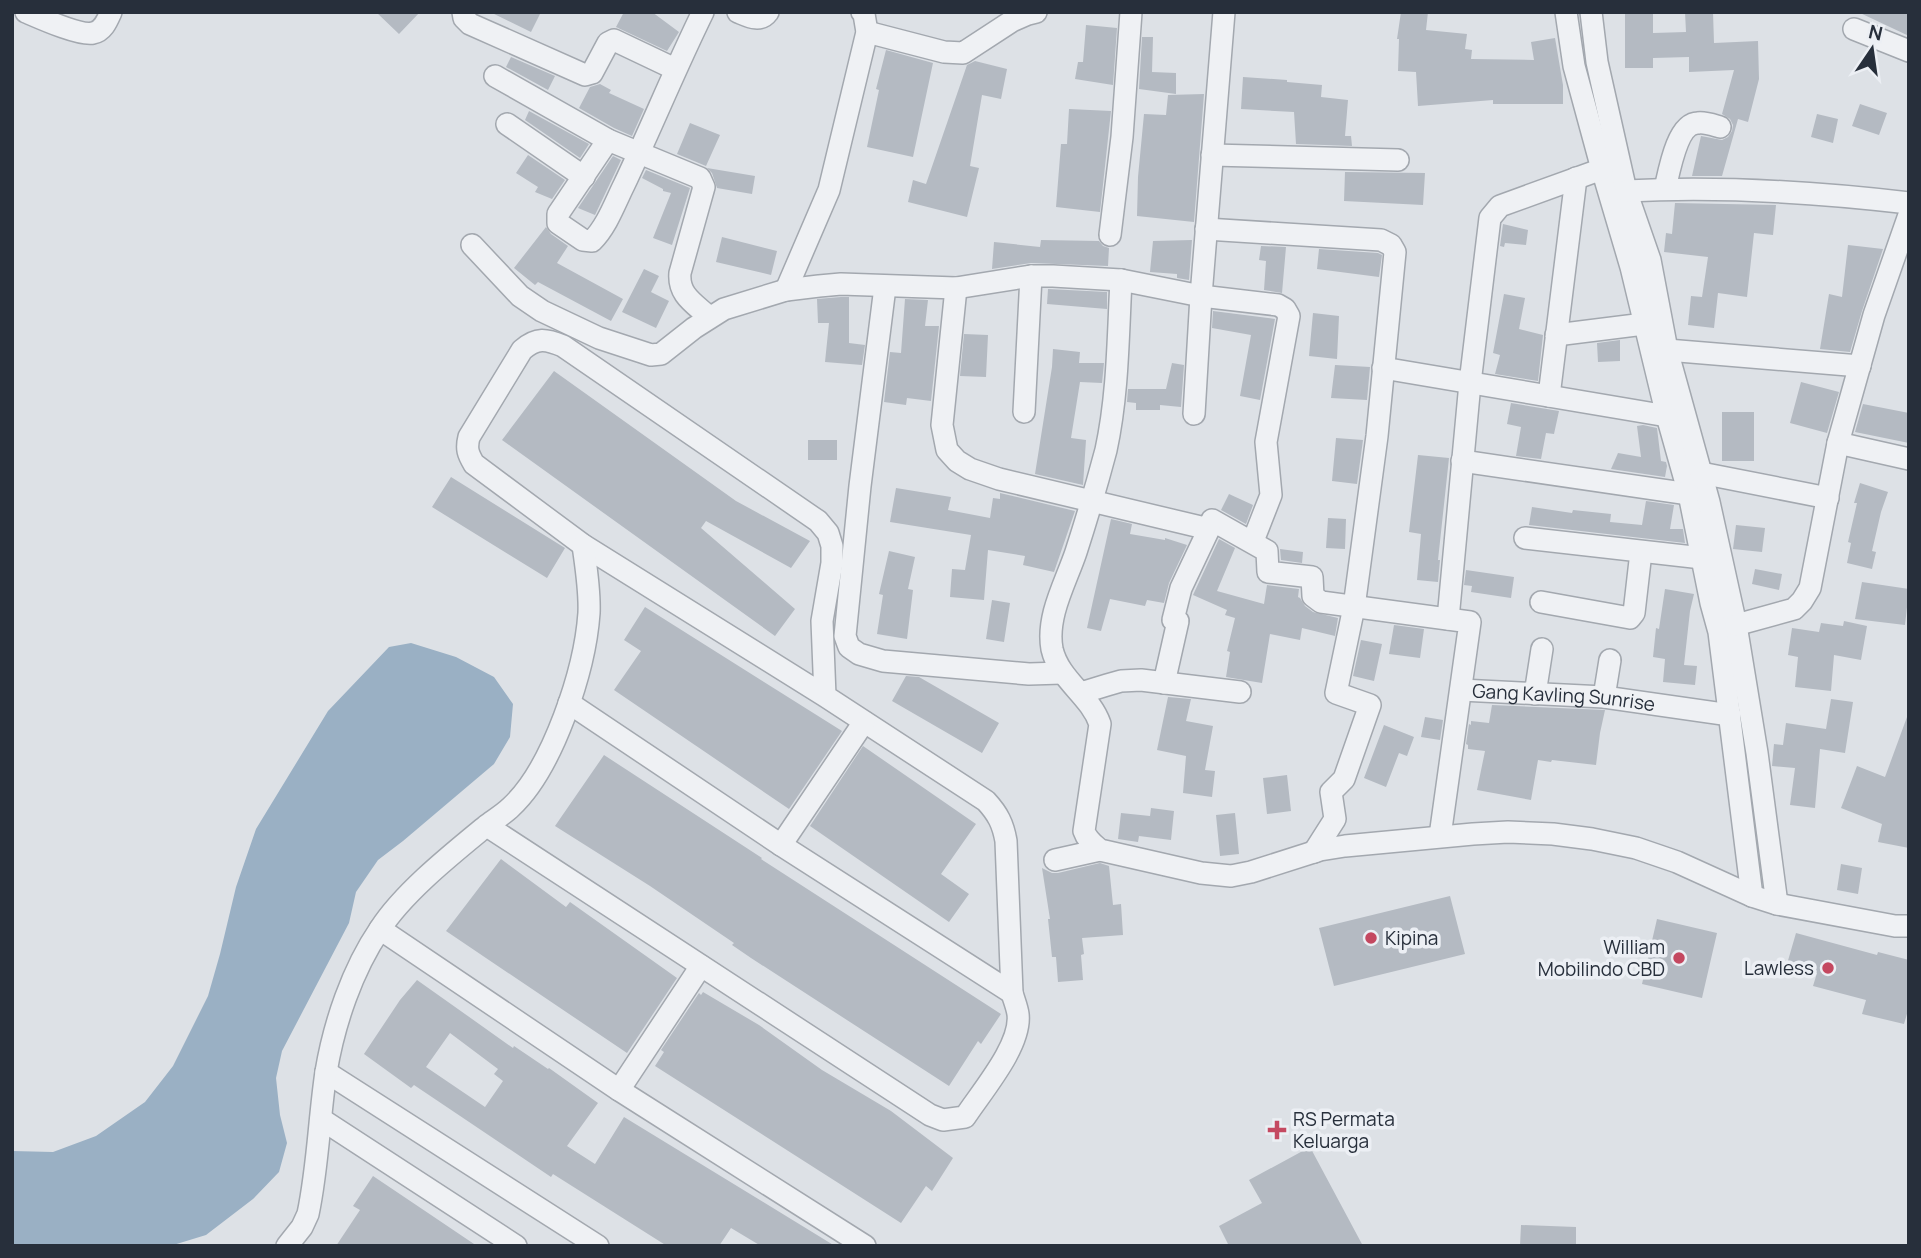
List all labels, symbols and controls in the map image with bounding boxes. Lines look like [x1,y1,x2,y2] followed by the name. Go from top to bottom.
[1837,14,1907,84] north arrow
[1866,18,1885,47] text: N
[1472,678,1657,717] street label: Gang Kavling Sunrise
[1385,925,1438,951] place label: Kipina
[1363,930,1379,946] marker: Kipina
[1538,934,1665,982] place label: William Mobilindo CBD
[1671,950,1687,966] marker: William Mobilindo CBD
[1744,955,1814,981] place label: Lawless
[1820,960,1836,976] marker: Lawless
[1293,1106,1395,1154] place label: RS Permata Keluarga
[1267,1120,1287,1140] marker: RS Permata Keluarga

